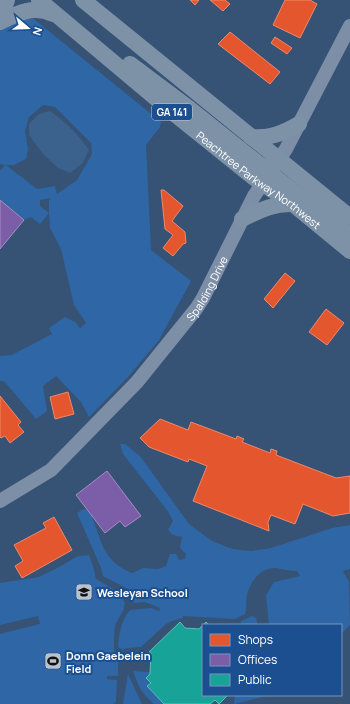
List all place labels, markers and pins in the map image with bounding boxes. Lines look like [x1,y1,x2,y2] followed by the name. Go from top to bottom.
[74,582,94,602] school or university icon: Wesleyan School
[97,585,188,600] place label: Wesleyan School
[66,648,151,676] place label: Donn Gaebelein Field
[43,651,63,671] sports icon: Donn Gaebelein Field

